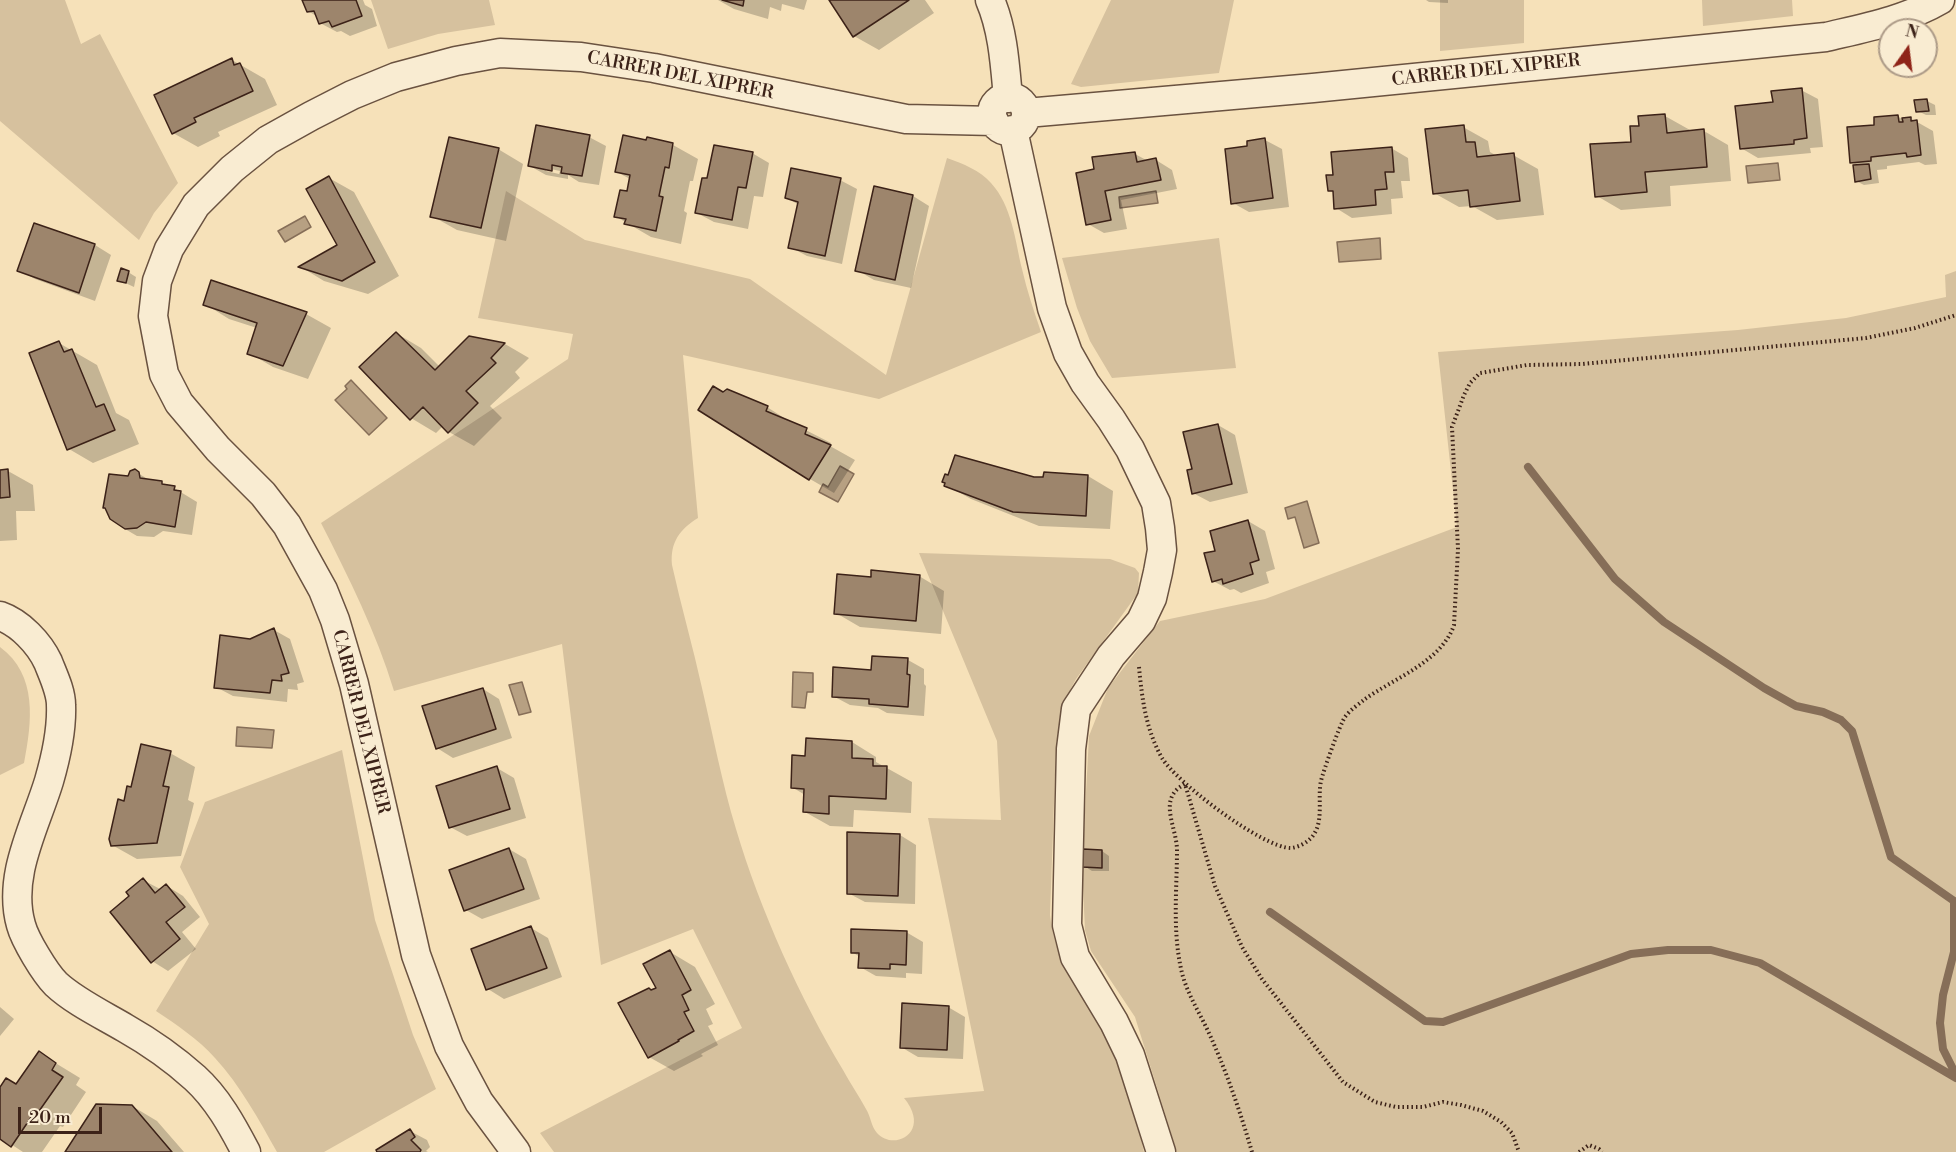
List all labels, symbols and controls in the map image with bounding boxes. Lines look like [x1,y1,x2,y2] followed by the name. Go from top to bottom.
[1878,18,1938,78] north arrow
[1903,21,1920,44] text: N
[585,47,775,105] street label: CARRER DEL XIPRER
[1391,50,1581,92] street label: CARRER DEL XIPRER
[327,628,393,816] street label: CARRER DEL XIPRER
[21,1095,105,1133] scale bar
[29,1106,71,1129] text: 20 m

